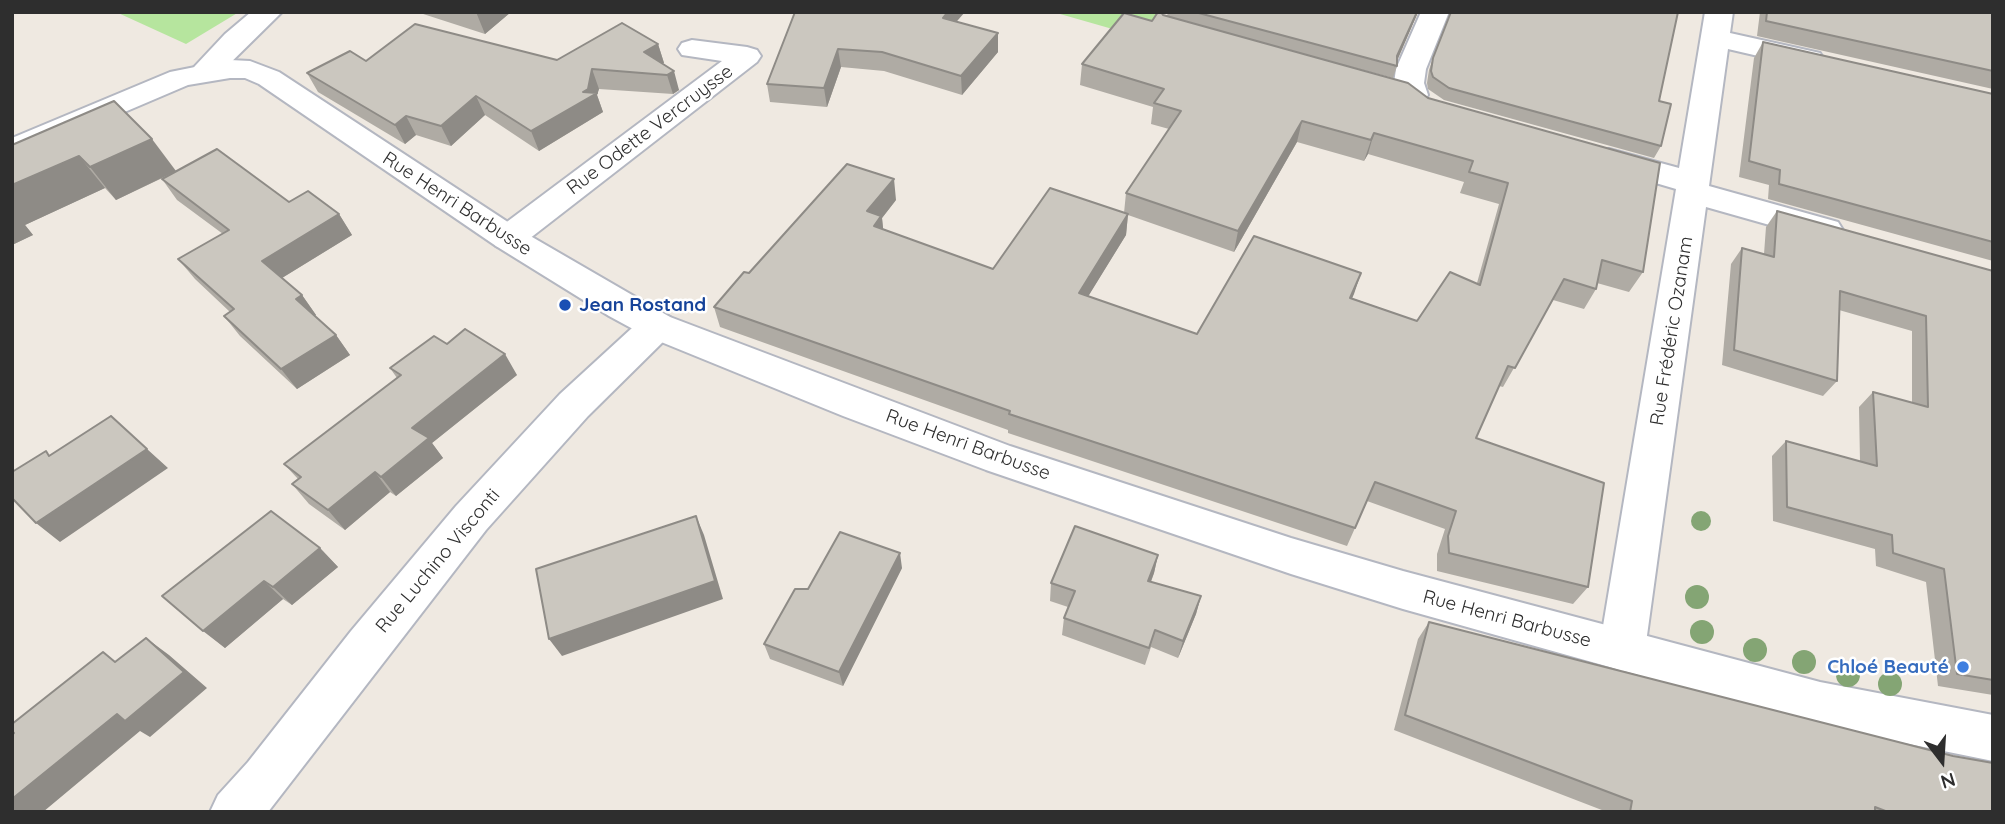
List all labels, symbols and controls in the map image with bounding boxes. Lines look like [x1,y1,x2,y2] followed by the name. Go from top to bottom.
[563,60,737,200] street label: Rue Odette Vercruysse
[378,147,536,261] street label: Rue Henri Barbusse
[1646,235,1698,427] street label: Rue Frédéric Ozanam
[579,294,706,316] place label: Jean Rostand
[557,297,573,313] marker: Jean Rostand
[883,405,1053,485] street label: Rue Henri Barbusse
[371,484,505,638] street label: Rue Luchino Visconti
[1420,586,1594,652] street label: Rue Henri Barbusse
[1827,656,1949,678] place label: Chloé Beauté
[1955,659,1971,675] marker: Chloé Beauté
[1907,726,1977,796] north arrow
[1938,768,1958,795] text: N

